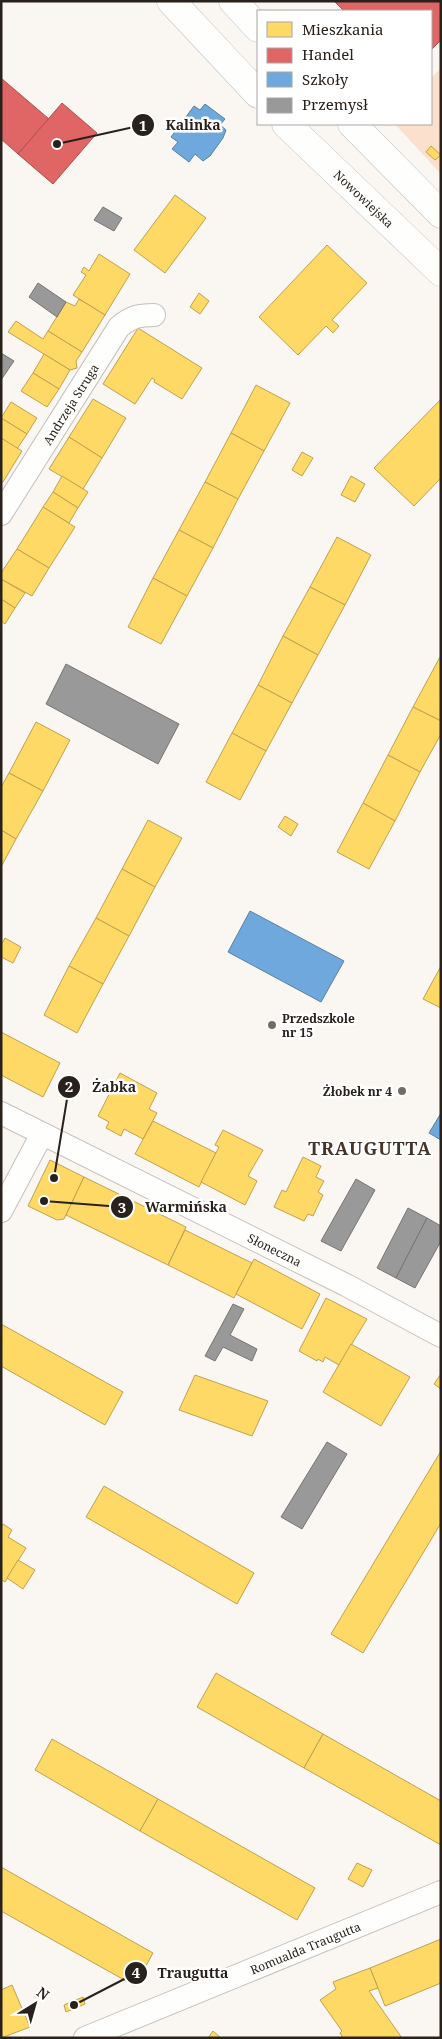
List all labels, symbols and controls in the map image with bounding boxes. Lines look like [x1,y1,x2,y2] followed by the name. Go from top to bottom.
[257,10,432,125] legend
[302,19,383,39] text: Mieszkania
[302,44,354,64] text: Handel
[302,69,349,89] text: Szkoły
[302,94,368,114] text: Przemysł
[130,111,230,140] callout: Kalinka
[139,115,147,135] text: 1
[165,115,221,134] text: Kalinka
[330,166,398,231] street label: Nowowiejska
[38,360,102,448] street label: Andrzeja Struga
[282,1010,355,1041] place label: Przedszkole nr 15
[266,1019,278,1031] marker: Przedszkole nr 15
[57,1072,146,1101] callout: Żabka
[65,1076,73,1096] text: 2
[92,1077,136,1096] text: Żabka
[323,1083,392,1100] place label: Żłobek nr 4
[396,1085,408,1097] marker: Żłobek nr 4
[308,1136,432,1160] district label: TRAUGUTTA
[110,1193,237,1222] callout: Warmińska
[118,1197,126,1217] text: 3
[145,1197,227,1216] text: Warmińska
[245,1229,305,1270] street label: Słoneczna
[247,1917,363,1978] street label: Romualda Traugutta
[123,1958,239,1987] callout: Traugutta
[132,1962,141,1982] text: 4
[158,1963,228,1982] text: Traugutta
[10,1979,60,2029] north arrow
[33,1982,53,2004] text: N

